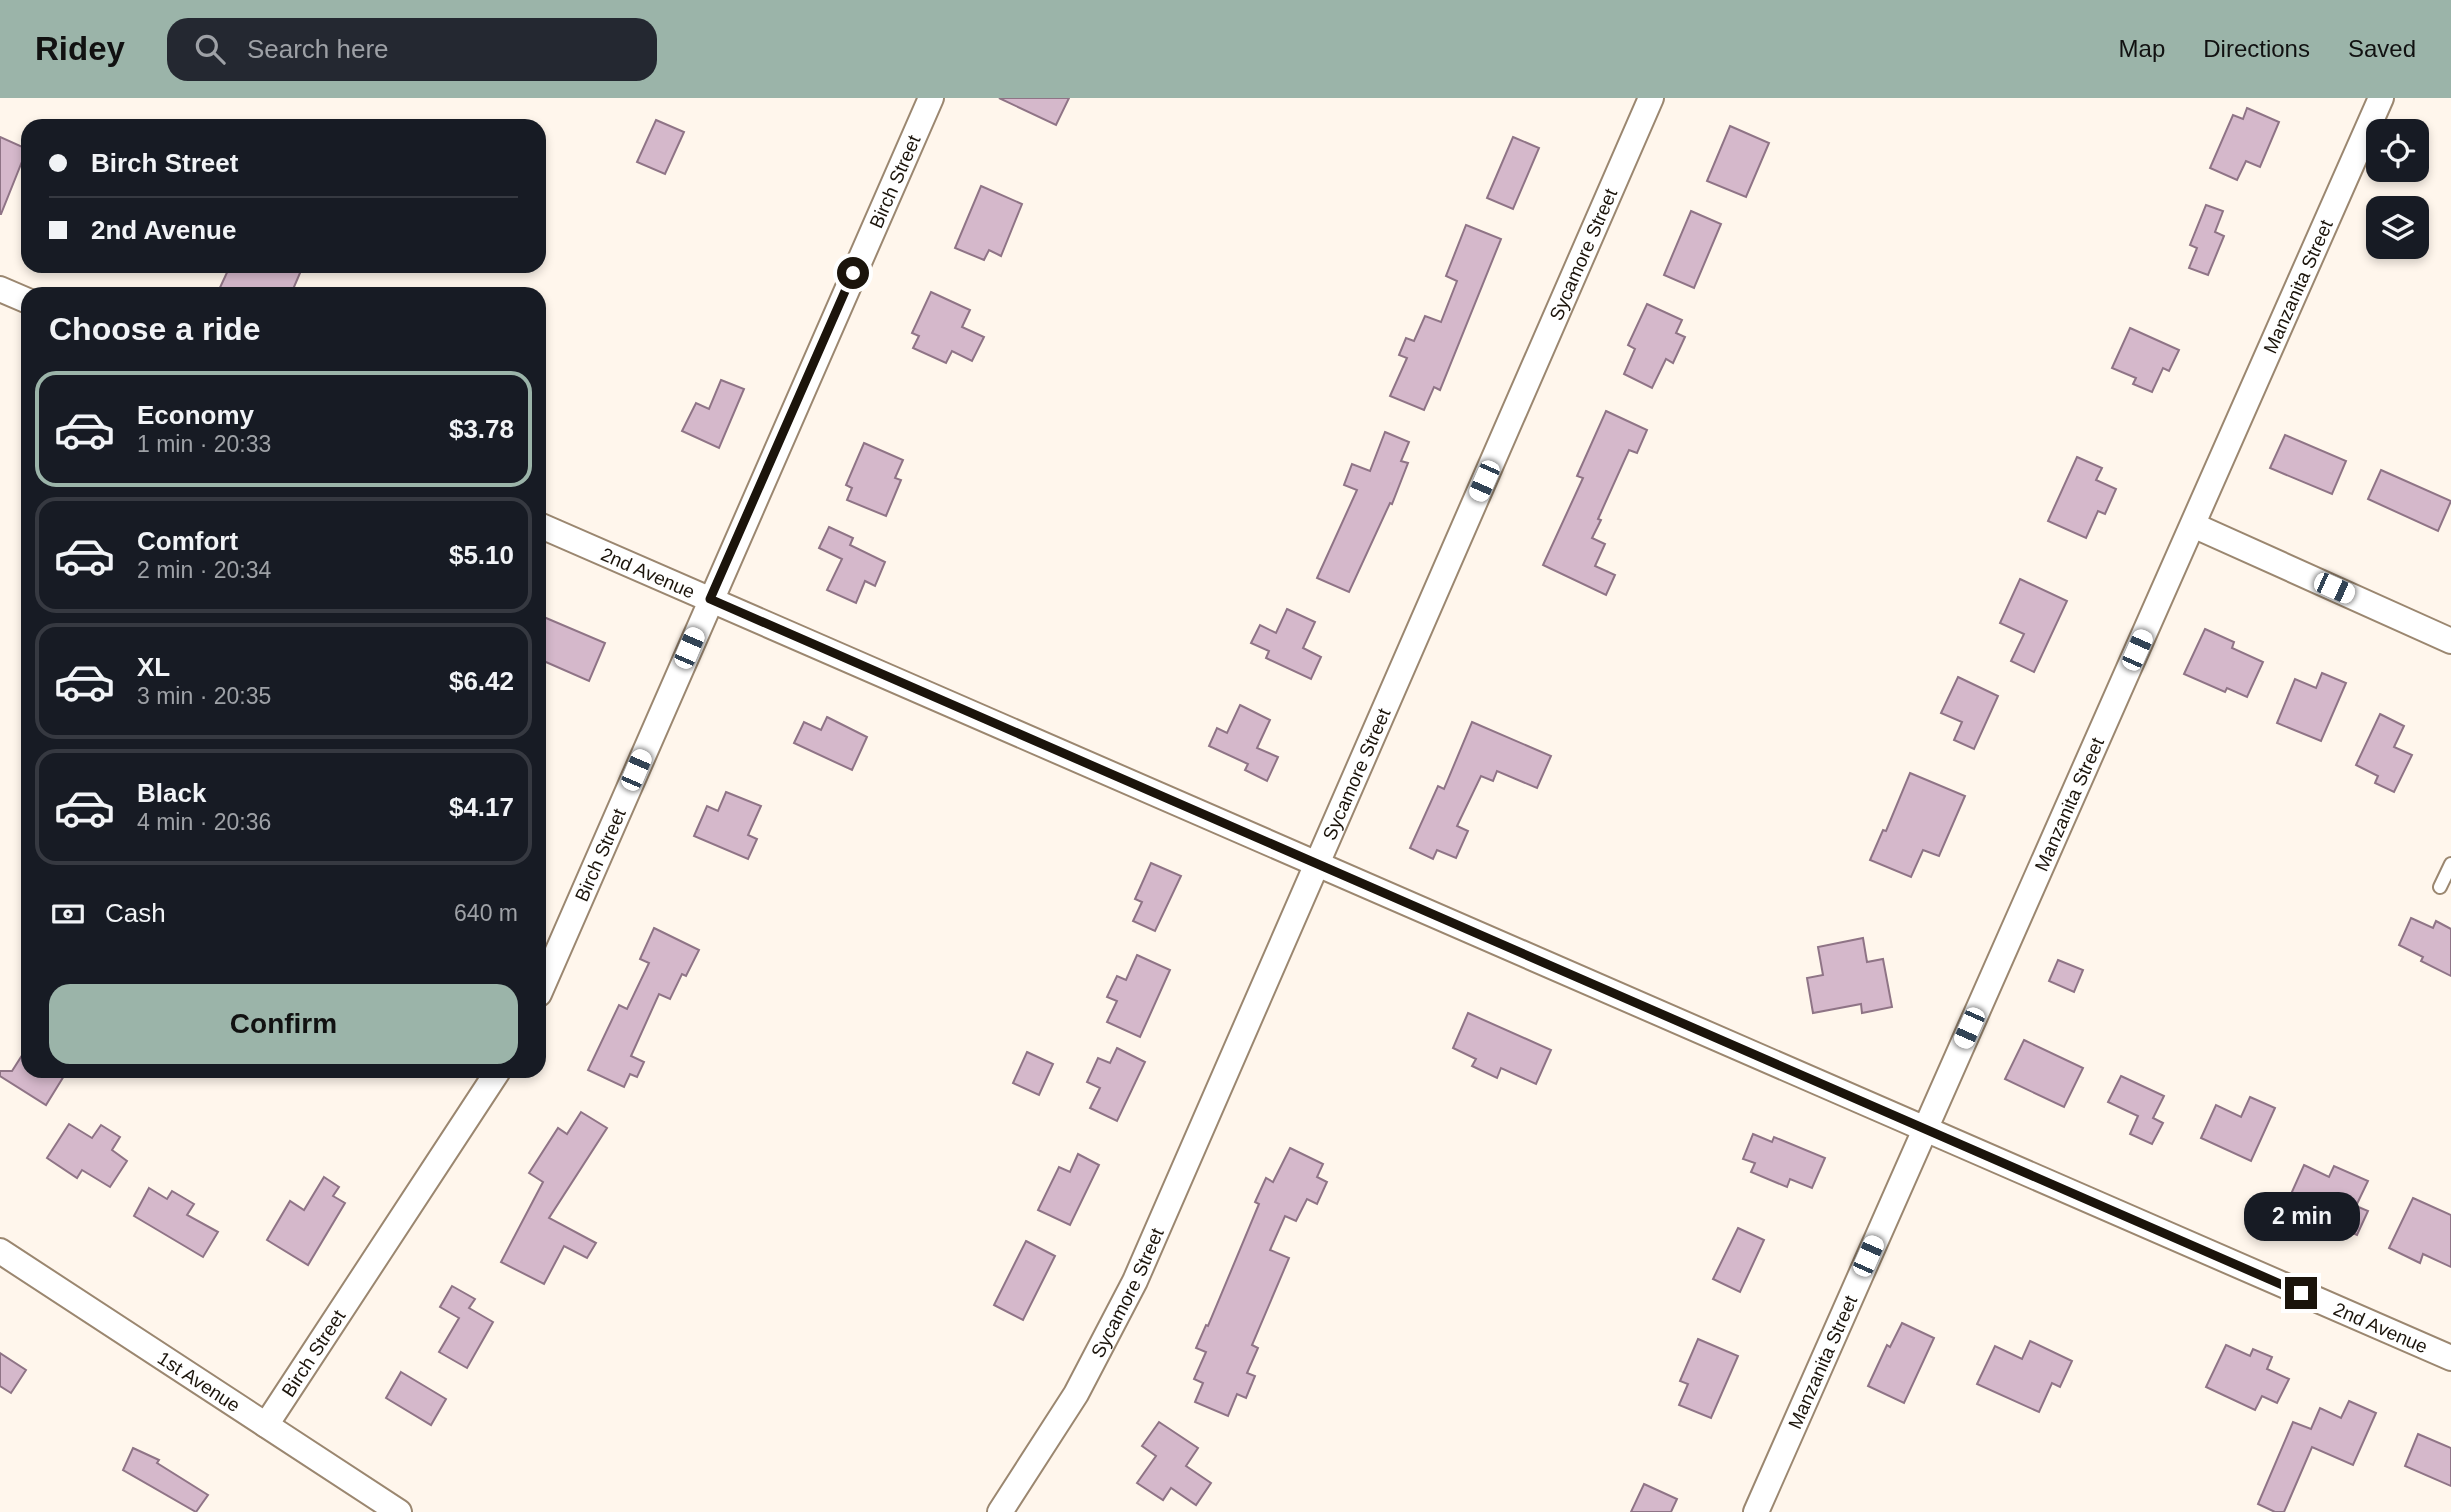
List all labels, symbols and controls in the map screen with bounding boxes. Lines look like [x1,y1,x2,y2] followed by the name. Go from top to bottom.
[167,18,657,81] search box
[35,30,125,67] text: Ridey
[191,30,229,68] icon: search
[247,34,389,64] text: Search here
[2119,35,2165,62] text: Map
[2203,35,2310,62] text: Directions
[2348,35,2416,62] text: Saved
[2366,119,2429,259] map controls
[2366,119,2429,182] button: locate
[865,131,924,231] street label: Birch Street
[91,148,238,178] text: Birch Street
[1545,185,1621,323] street label: Sycamore Street
[2366,196,2429,259] button: layers
[91,215,236,245] text: 2nd Avenue
[2259,216,2337,356] street label: Manzanita Street
[837,257,869,289] route start
[49,311,261,347] text: Choose a ride
[53,398,116,461] icon: car
[137,400,254,430] text: Economy
[449,414,514,444] text: $3.78
[137,431,271,457] text: 1 min · 20:33
[1466,458,1503,504] car
[53,524,116,587] icon: car
[137,526,238,556] text: Comfort
[449,540,514,570] text: $5.10
[598,543,698,602] street label: 2nd Avenue
[137,557,271,583] text: 2 min · 20:34
[2311,570,2358,606] car
[672,625,707,671] car
[2119,627,2156,673] car
[53,650,116,713] icon: car
[137,652,170,682] text: XL
[449,666,514,696] text: $6.42
[137,683,271,709] text: 3 min · 20:35
[1318,704,1394,843] street label: Sycamore Street
[2030,733,2108,874] street label: Manzanita Street
[619,747,654,793] car
[53,776,116,839] icon: car
[137,778,206,808] text: Black
[449,792,514,822] text: $4.17
[570,804,630,904] street label: Birch Street
[137,809,271,835] text: 4 min · 20:36
[49,895,87,933] icon: cash
[105,898,166,928] text: Cash
[454,900,518,926] text: 640 m
[49,984,518,1064] button: Confirm
[1951,1005,1988,1051] car
[2243,1192,2359,1240] callout: 2 min
[2272,1203,2332,1229] text: 2 min
[1087,1224,1168,1361] street label: Sycamore Street
[1850,1233,1887,1279] car
[2285,1277,2317,1309] route end
[1784,1291,1861,1432] street label: Manzanita Street
[2331,1298,2431,1357] street label: 2nd Avenue
[277,1305,350,1400] street label: Birch Street
[154,1347,244,1416] street label: 1st Avenue

